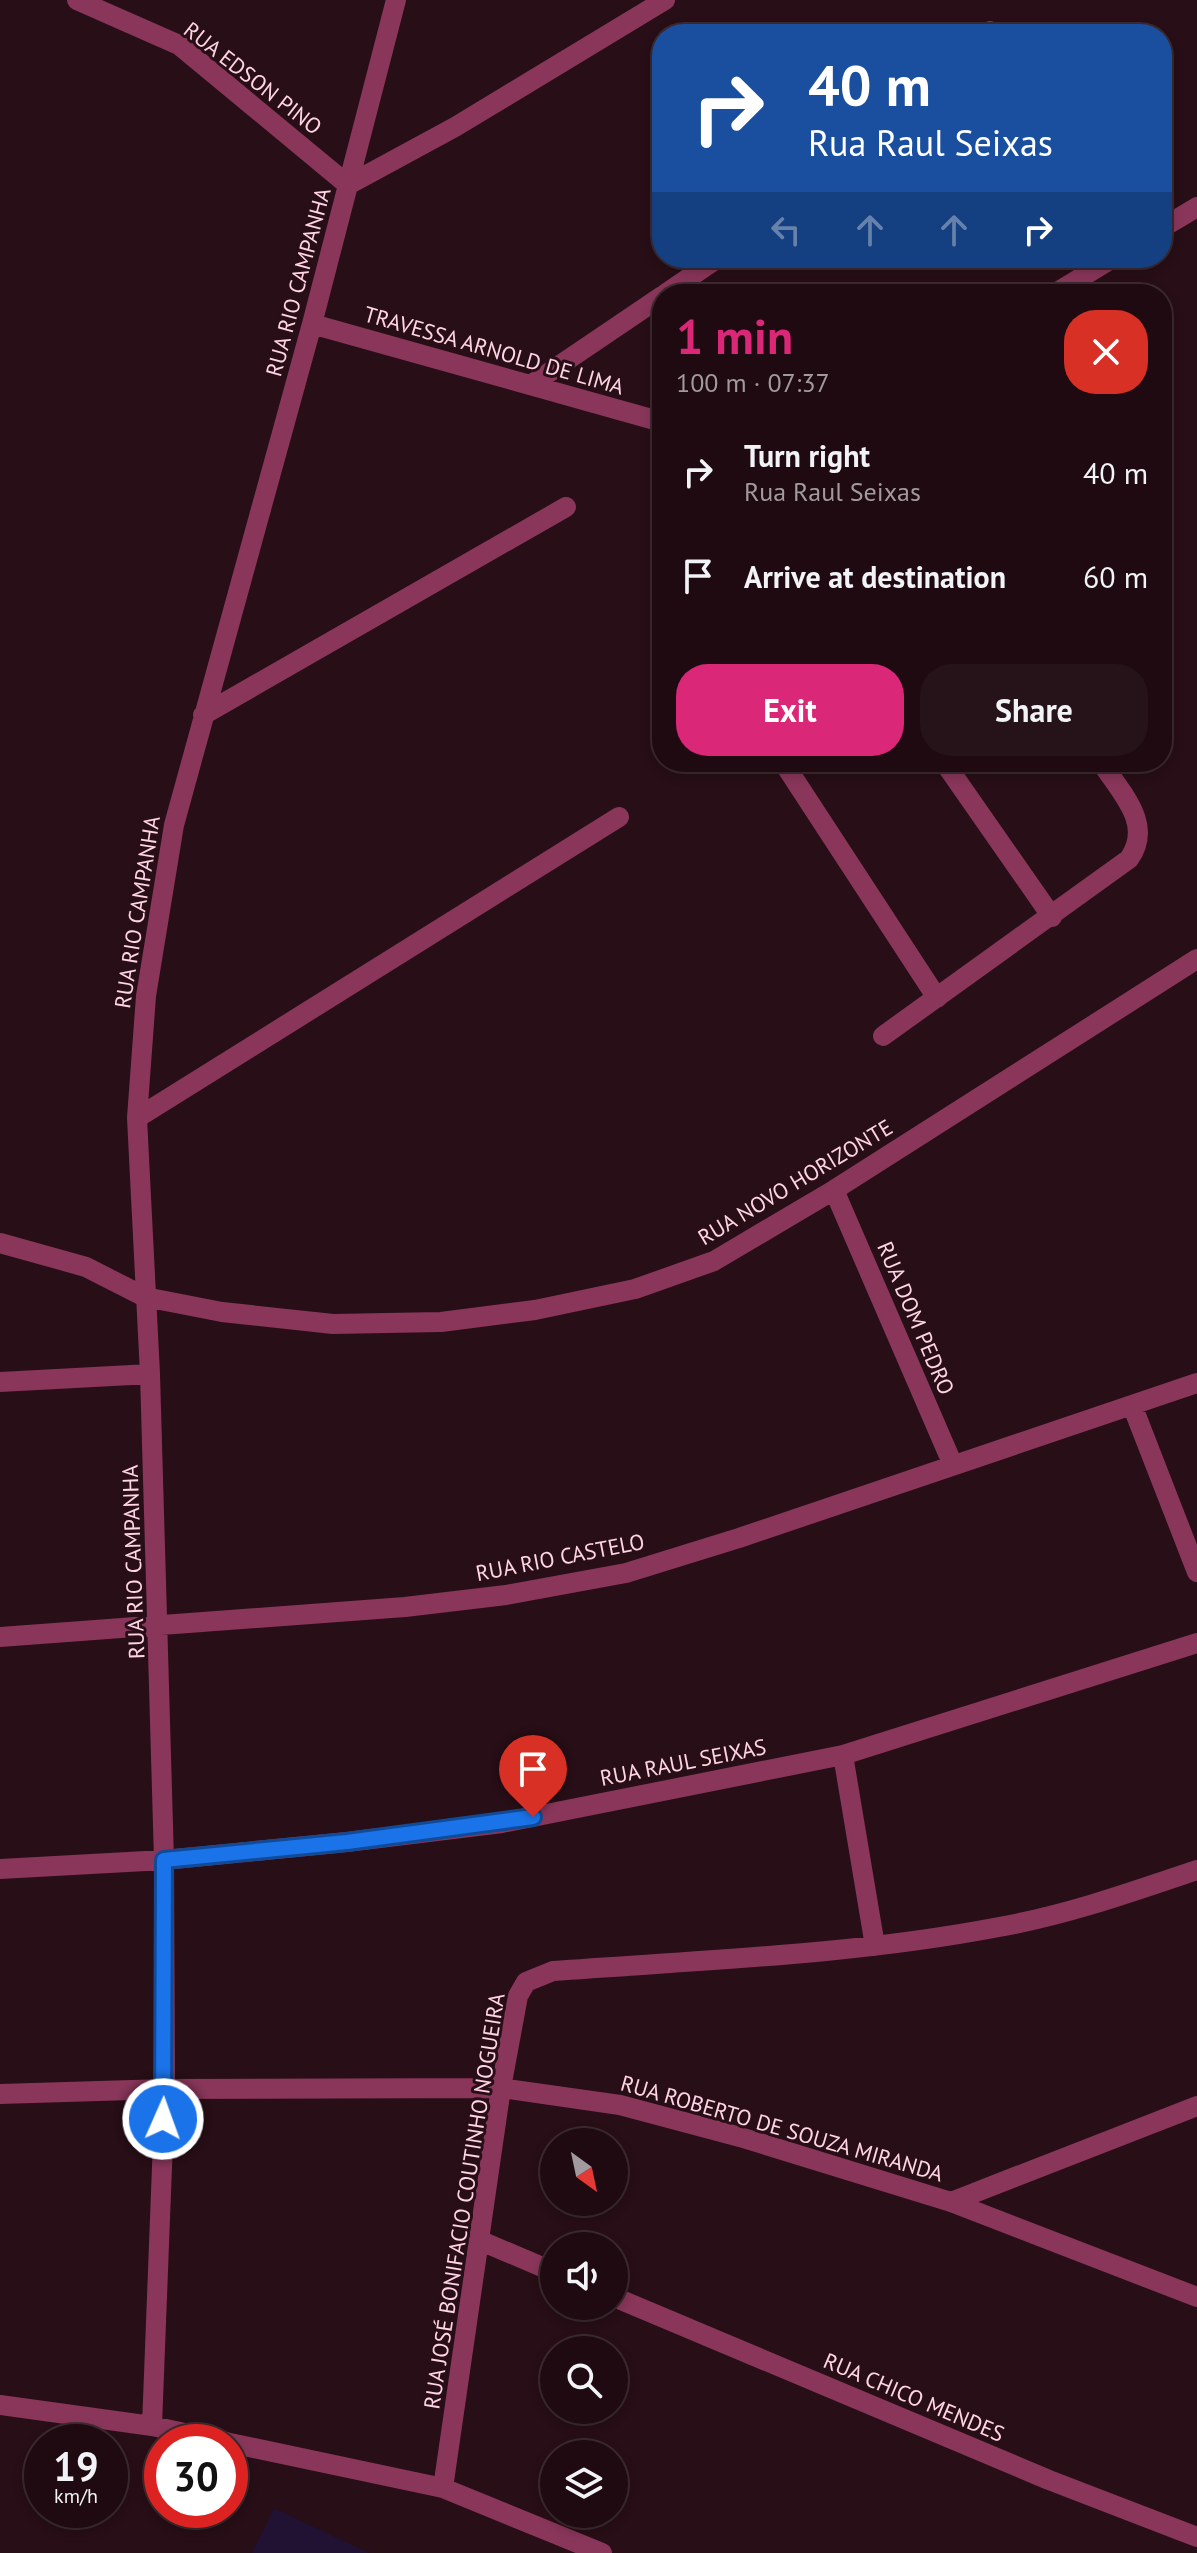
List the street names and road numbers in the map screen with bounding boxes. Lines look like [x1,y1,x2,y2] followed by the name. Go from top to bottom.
[178,15,328,141] street label: RUA EDSON PINO
[259,184,337,379] street label: RUA RIO CAMPANHA
[361,299,627,401] street label: TRAVESSA ARNOLD DE LIMA
[108,814,166,1010] street label: RUA RIO CAMPANHA
[693,1113,897,1251] street label: RUA NOVO HORIZONTE
[871,1237,961,1399] street label: RUA DOM PEDRO
[116,1464,150,1660] street label: RUA RIO CAMPANHA
[473,1527,647,1587] street label: RUA RIO CASTELO
[598,1732,768,1792] street label: RUA RAUL SEIXAS
[417,1991,511,2411] street label: RUA JOSÉ BONIFACIO COUTINHO NOGUEIRA
[618,2068,947,2188] street label: RUA ROBERTO DE SOUZA MIRANDA
[819,2346,1009,2448] street label: RUA CHICO MENDES

